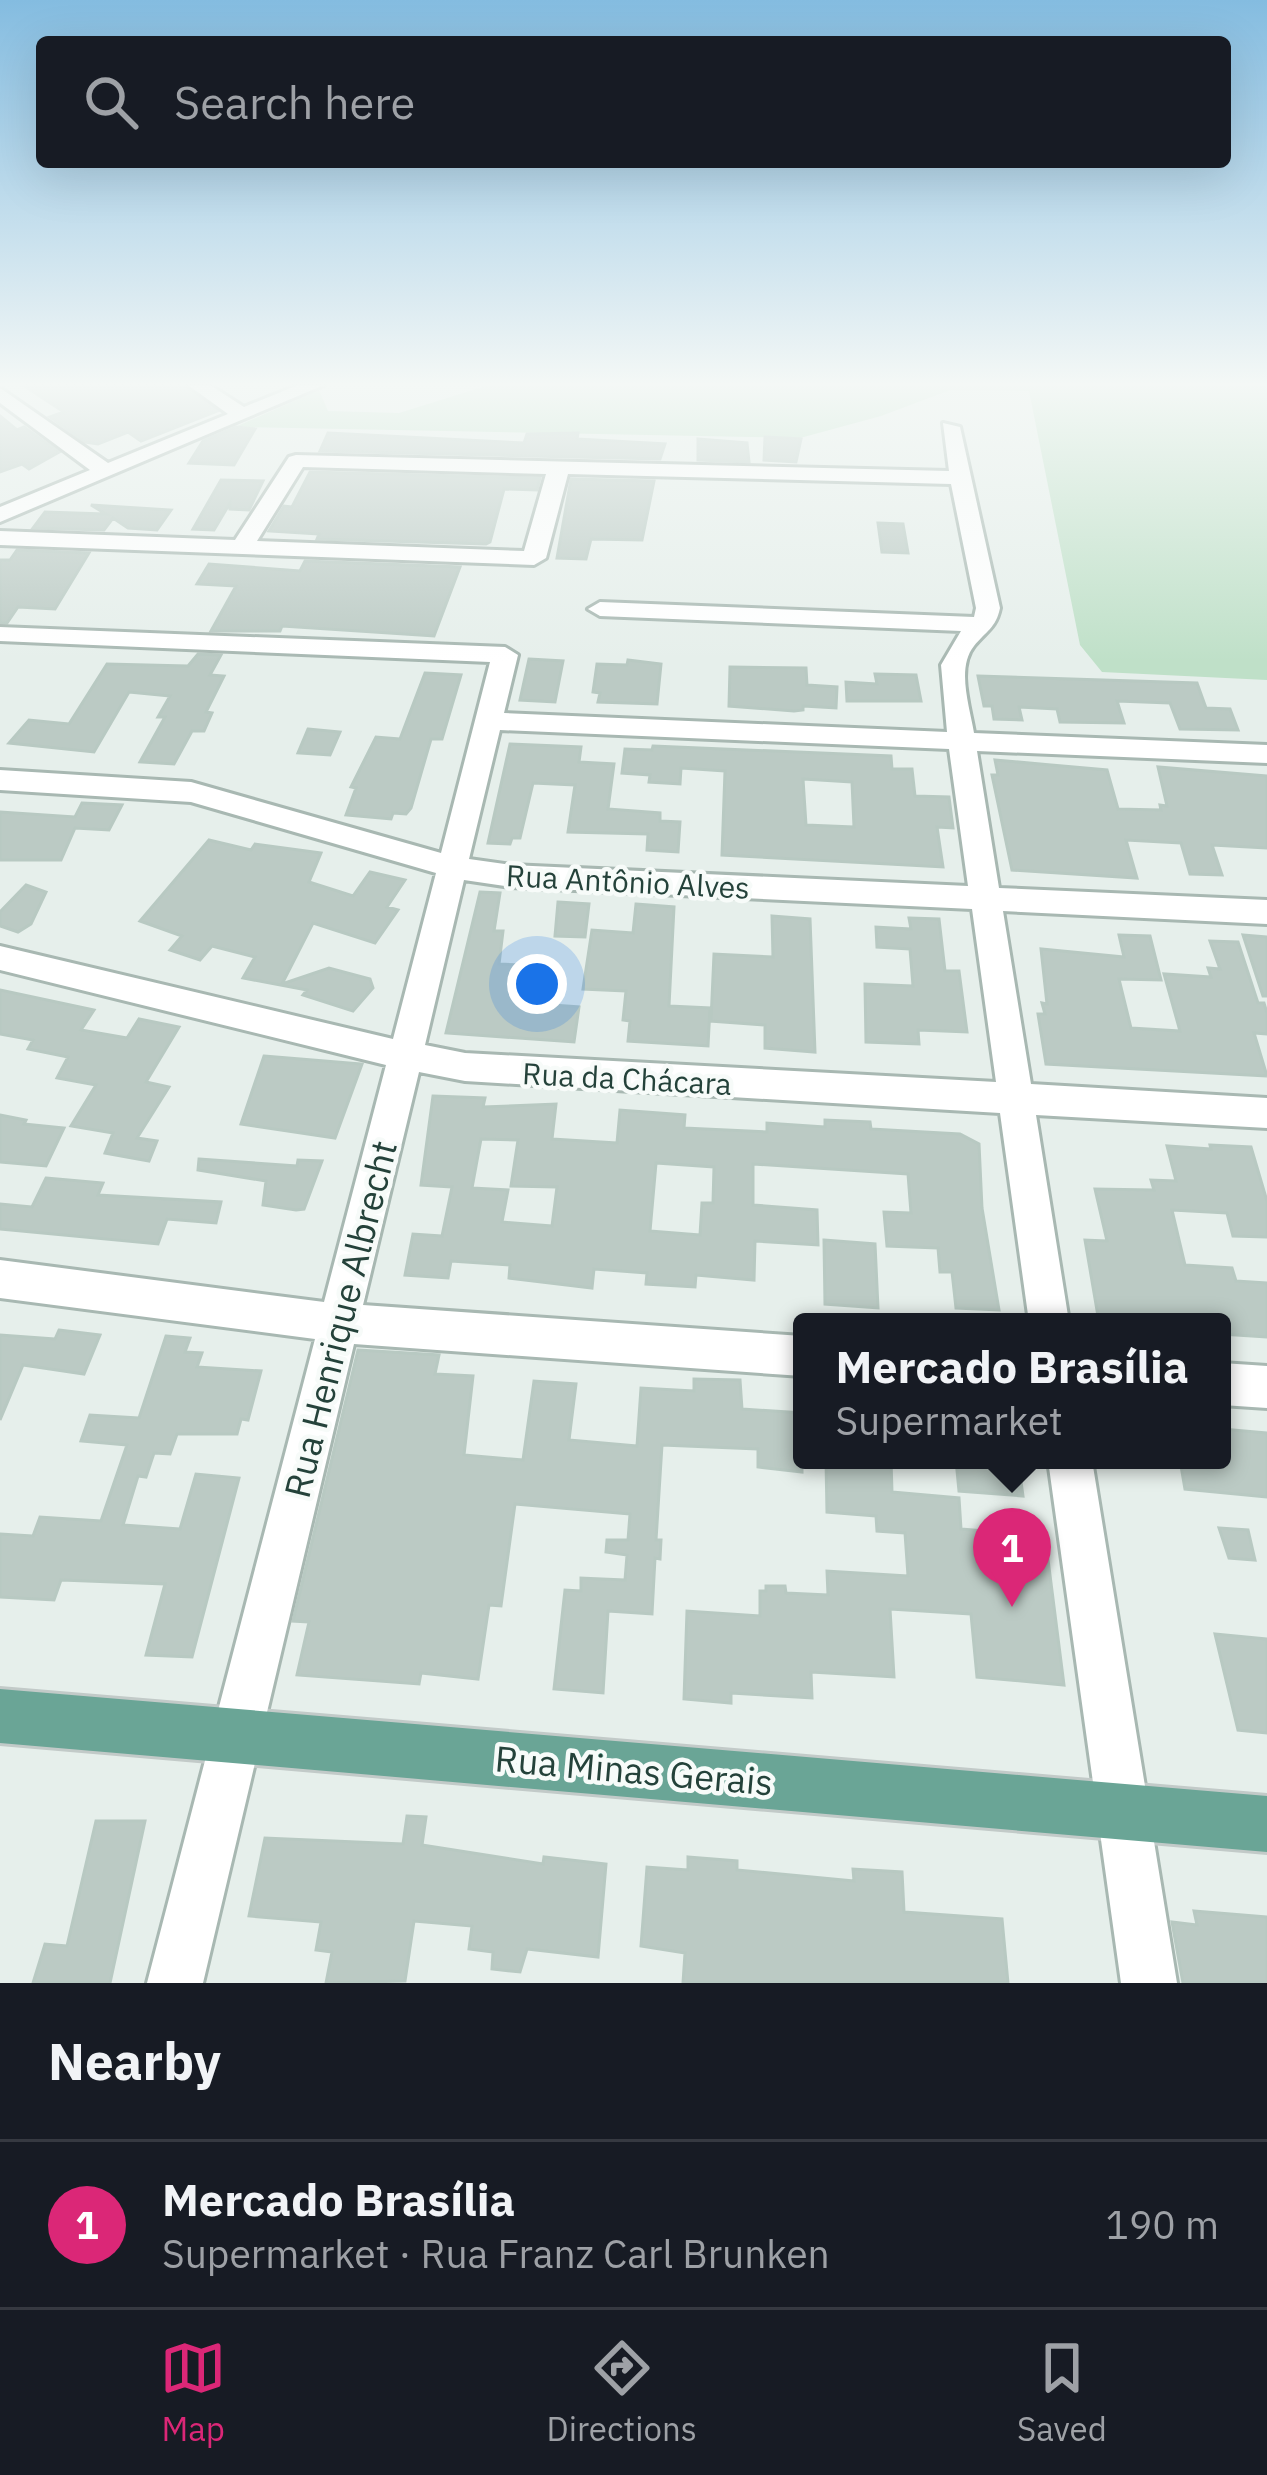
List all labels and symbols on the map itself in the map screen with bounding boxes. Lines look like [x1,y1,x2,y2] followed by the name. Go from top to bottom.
[505,855,751,907] street label: Rua Antônio Alves
[507,954,567,1014] your location
[521,1053,733,1103] street label: Rua da Chácara
[273,1136,407,1502] street label: Rua Henrique Albrecht
[973,1508,1051,1607] pin: 1
[493,1734,775,1806] street label: Rua Minas Gerais

